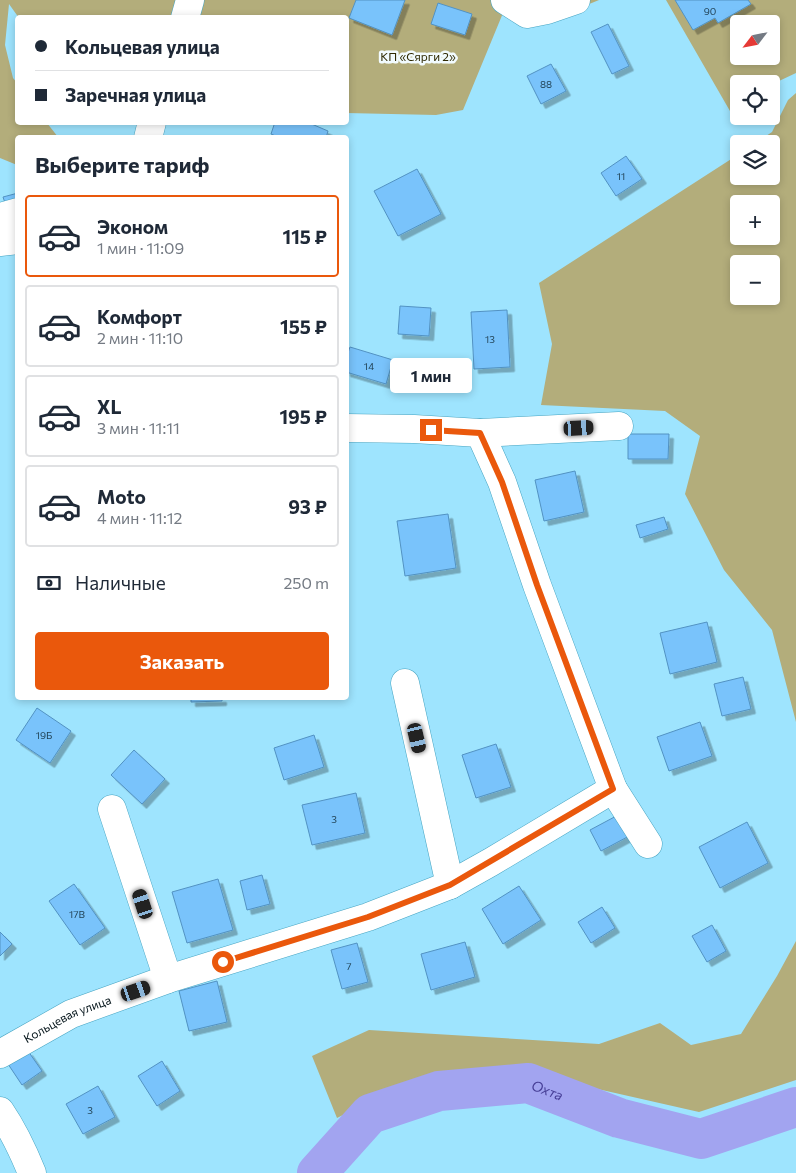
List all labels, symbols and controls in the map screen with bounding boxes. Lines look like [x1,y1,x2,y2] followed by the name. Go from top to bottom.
[704,5,716,17] house number: 90
[730,15,780,65] north arrow
[730,15,780,305] map controls
[65,35,220,58] text: Кольцевая улица
[380,49,456,63] park label: КП «Сярги 2»
[730,75,780,125] button: locate
[540,78,552,90] house number: 88
[65,83,206,106] text: Заречная улица
[730,135,780,185] button: layers
[35,151,209,178] text: Выберите тариф
[617,170,625,182] house number: 11
[730,195,780,245] button: +
[37,214,82,259] icon: car
[97,215,168,238] text: Эконом
[283,225,327,248] text: 115 ₽
[97,238,184,257] text: 1 мин · 11:09
[730,255,780,305] button: −
[37,304,82,349] icon: car
[97,305,182,328] text: Комфорт
[280,315,327,338] text: 155 ₽
[97,328,183,347] text: 2 мин · 11:10
[485,333,495,345] house number: 13
[390,358,472,392] callout: 1 мин
[364,360,374,372] house number: 14
[411,366,451,385] text: 1 мин
[37,394,82,439] icon: car
[97,395,122,418] text: XL
[279,405,327,428] text: 195 ₽
[97,418,180,437] text: 3 мин · 11:11
[420,419,442,441] route end
[563,420,594,436] car
[37,484,82,529] icon: car
[97,485,146,508] text: Moto
[288,495,327,518] text: 93 ₽
[97,508,182,527] text: 4 мин · 11:12
[35,569,63,597] icon: cash
[75,571,166,594] text: Наличные
[283,573,329,592] text: 250 m
[35,632,329,690] button: Заказать
[406,722,427,754] car
[36,729,52,741] house number: 19Б
[331,813,337,825] house number: 3
[131,887,154,921] car
[69,908,86,920] house number: 17В
[212,951,234,973] route start
[346,960,352,972] house number: 7
[119,979,152,1003] car
[21,992,113,1045] street label: Кольцевая улица
[529,1076,566,1104] water label: Охта
[87,1104,93,1116] house number: 3

